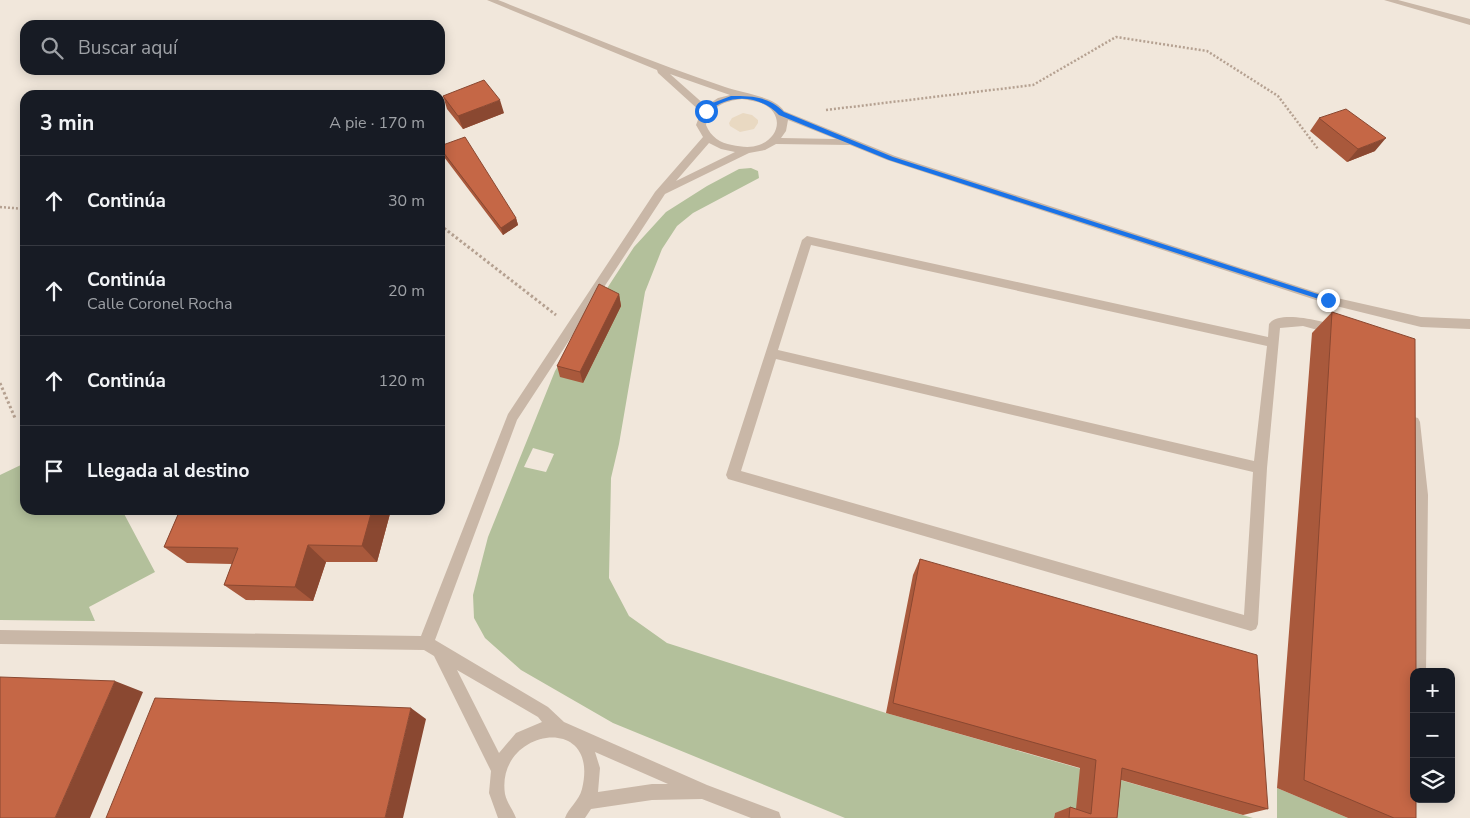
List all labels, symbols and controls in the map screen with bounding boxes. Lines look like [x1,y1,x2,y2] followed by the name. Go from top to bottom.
[20,20,445,75] search box
[38,34,66,62] icon: search
[78,35,177,61] text: Buscar aquí
[695,100,718,123] route start
[40,109,94,137] text: 3 min
[329,112,425,134] text: A pie · 170 m
[40,187,68,215] icon: ahead
[87,188,166,214] text: Continúa
[388,190,425,212] text: 30 m
[87,267,166,293] text: Continúa
[40,277,68,305] icon: ahead
[388,280,425,302] text: 20 m
[1317,289,1340,312] route end
[87,293,232,315] text: Calle Coronel Rocha
[40,367,68,395] icon: ahead
[87,368,166,394] text: Continúa
[378,370,425,392] text: 120 m
[40,457,68,485] icon: arrive
[87,458,249,484] text: Llegada al destino
[1410,668,1455,803] map controls
[1410,668,1455,713] button: +
[1410,713,1455,758] button: −
[1410,758,1455,803] button: layers

